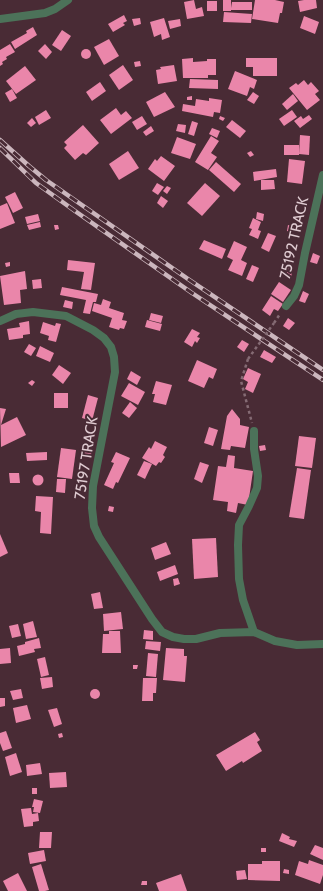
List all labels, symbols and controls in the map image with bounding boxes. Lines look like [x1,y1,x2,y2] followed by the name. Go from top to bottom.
[276,194,312,281] street label: 75192 TRACK
[71,415,102,501] street label: 75197 TRACK

